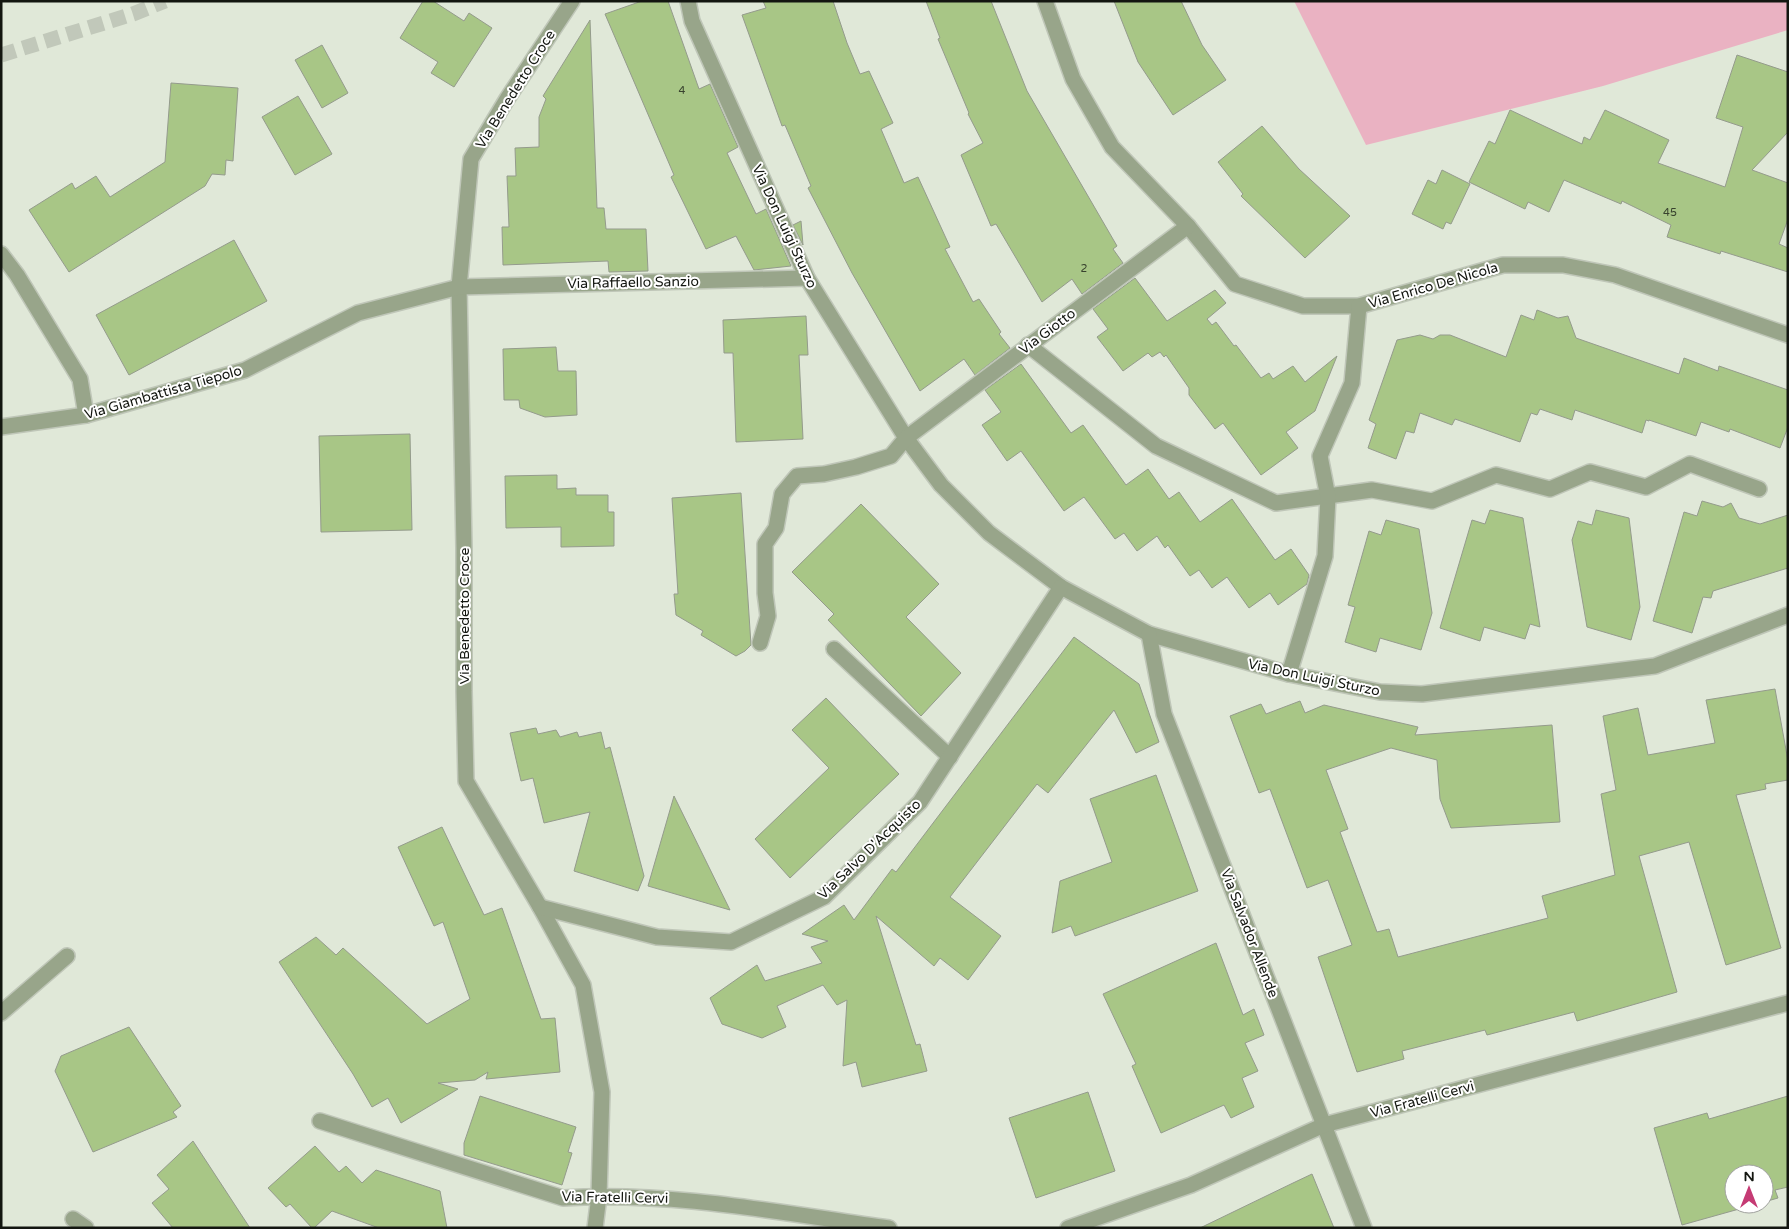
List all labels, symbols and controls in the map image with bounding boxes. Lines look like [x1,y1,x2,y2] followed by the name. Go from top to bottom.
[472,27,559,152] street label: Via Benedetto Croce
[679,84,686,97] house number: 4
[748,162,821,291] street label: Via Don Luigi Sturzo
[1663,206,1677,219] house number: 45
[1366,259,1500,312] street label: Via Enrico De Nicola
[1081,262,1088,275] house number: 2
[567,273,699,292] street label: Via Raffaello Sanzio
[1016,305,1079,358] street label: Via Giotto
[83,362,244,423] street label: Via Giambattista Tiepolo
[456,548,473,684] street label: Via Benedetto Croce
[1246,655,1381,700] street label: Via Don Luigi Sturzo
[814,796,924,903] street label: Via Salvo D'Acquisto
[1217,866,1282,1000] street label: Via Salvador Allende
[1368,1077,1476,1122] street label: Via Fratelli Cervi
[1724,1164,1774,1214] north arrow
[1743,1168,1755,1185] text: N
[561,1188,669,1207] street label: Via Fratelli Cervi

